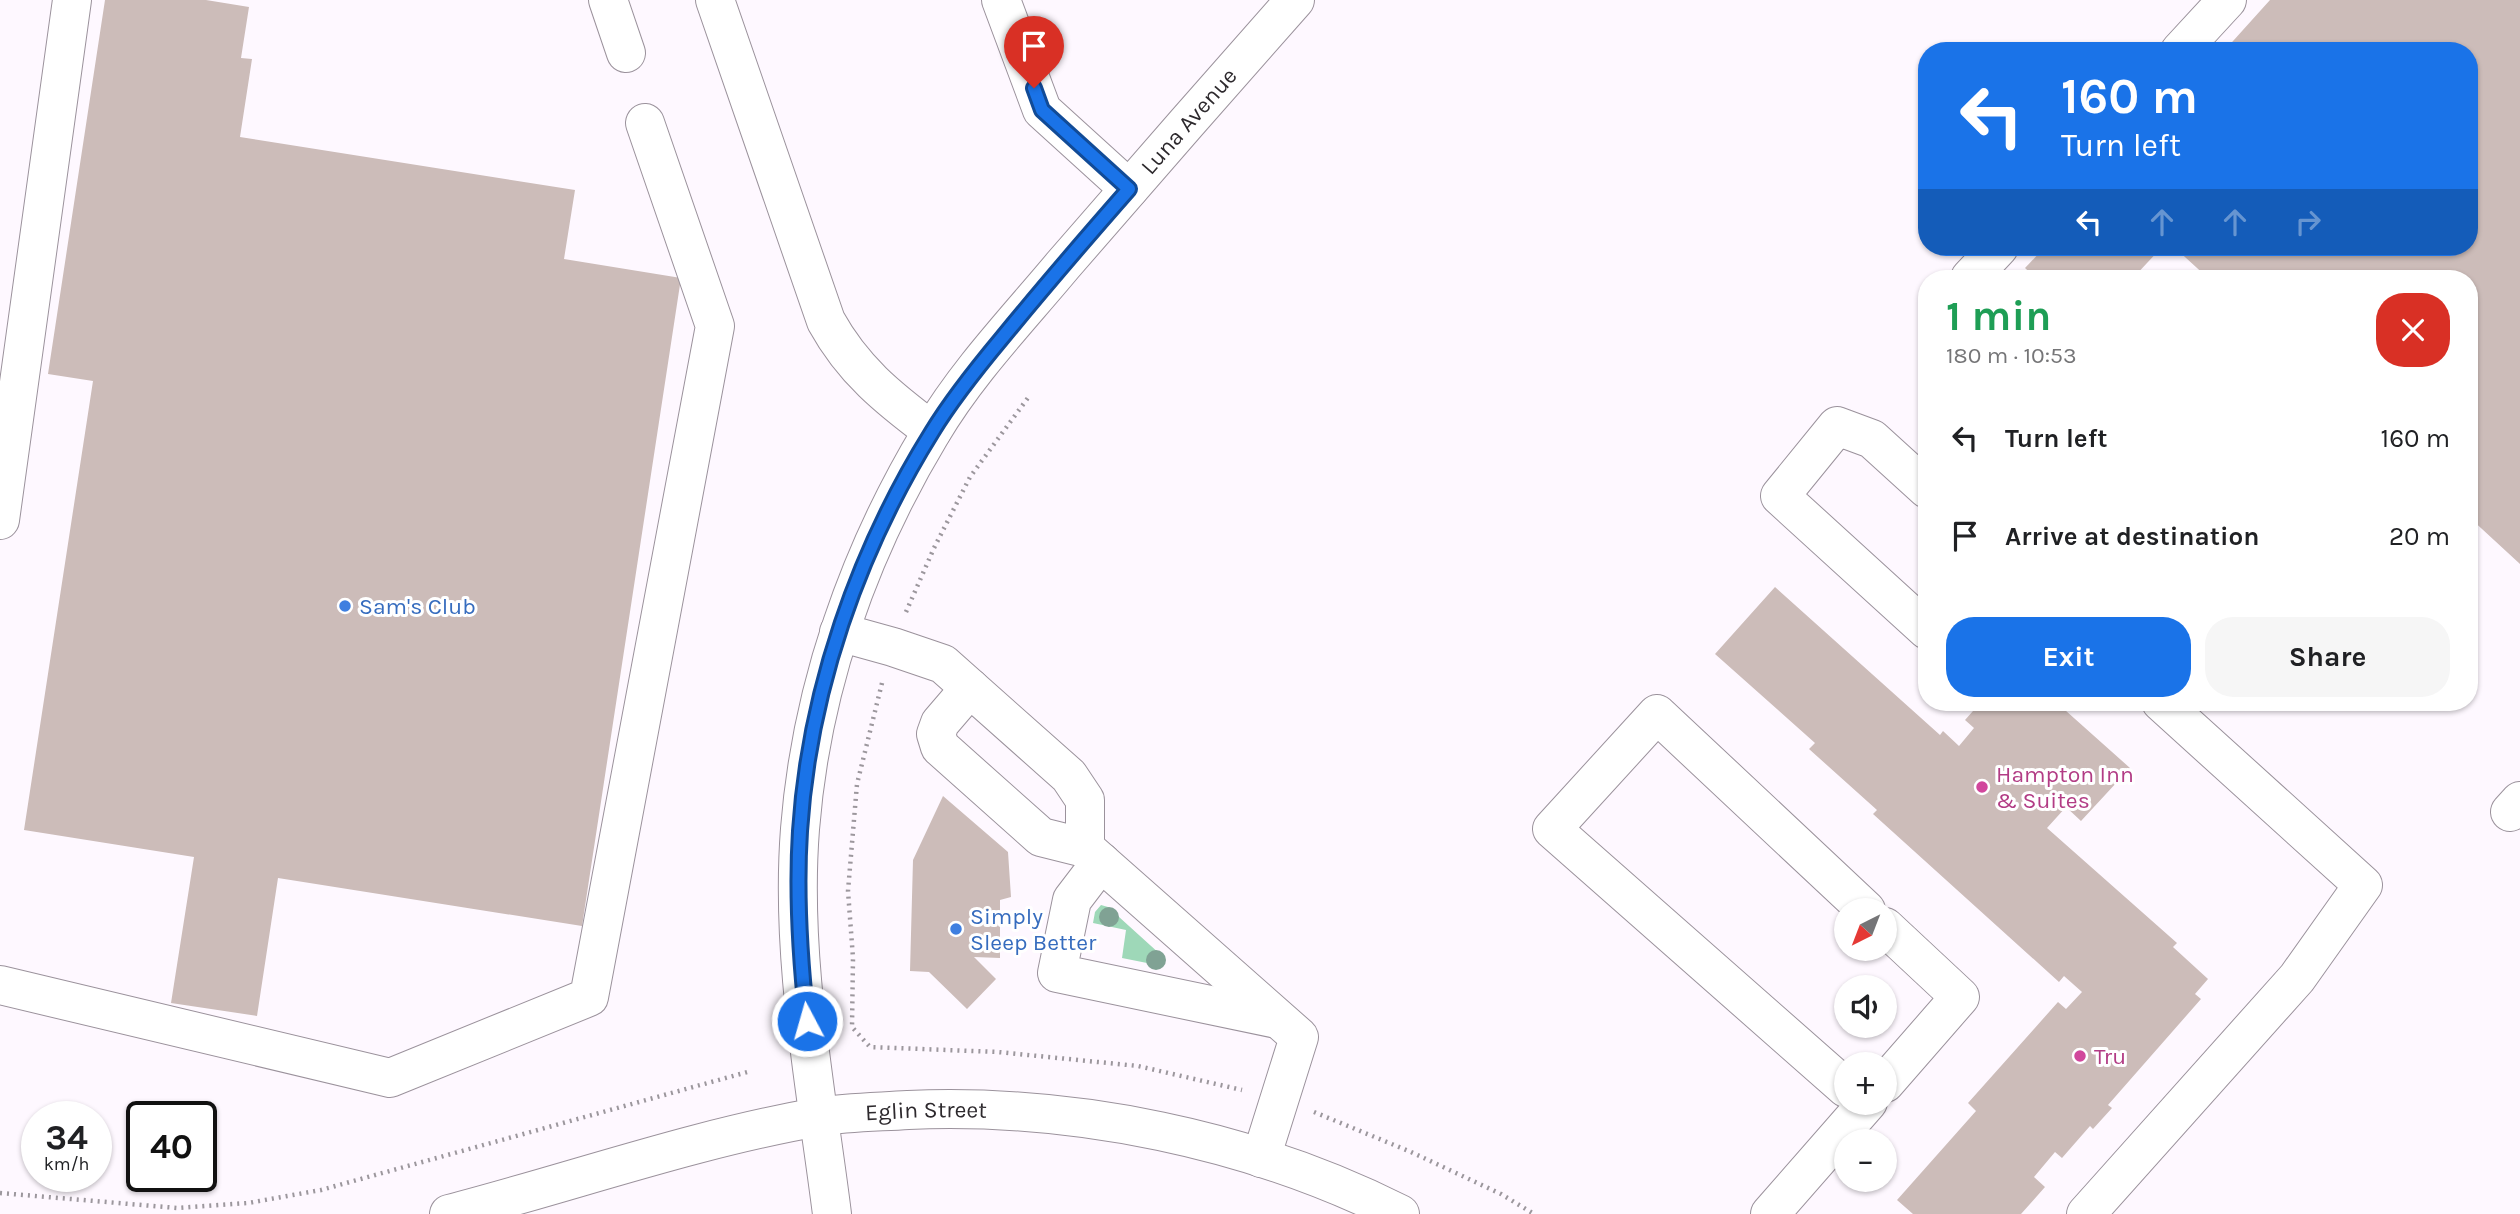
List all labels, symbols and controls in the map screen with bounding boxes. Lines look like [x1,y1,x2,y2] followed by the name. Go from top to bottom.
[1004,16,1064,88] pin
[1015,27,1053,65] icon: arrive
[1135,63,1243,180] street label: Luna Avenue
[2061,68,2198,125] text: 160 m
[1946,70,2037,161] icon: left
[2061,127,2181,164] text: Turn left
[2070,203,2108,241] icon: left
[2143,203,2181,241] icon: ahead
[2216,203,2254,241] icon: ahead
[2289,203,2327,241] icon: right
[1946,291,2051,341] text: 1 min
[2376,293,2450,367] button: close
[1946,342,2077,369] text: 180 m · 10:53
[1946,419,1984,457] icon: left
[2005,423,2107,454] text: Turn left
[2381,423,2450,454] text: 160 m
[1946,517,1984,555] icon: arrive
[2005,521,2259,552] text: Arrive at destination
[2389,521,2450,552] text: 20 m
[359,593,476,620] place label: Sam's Club
[337,598,353,614] marker: Sam's Club
[1946,617,2191,697] button: Exit
[2205,617,2450,697] button: Share
[1996,761,2134,814] place label: Hampton Inn & Suites
[1974,779,1990,795] marker: Hampton Inn & Suites
[1834,898,1897,961] north arrow
[1834,898,1897,1192] map controls
[970,903,1097,956] place label: Simply Sleep Better
[948,921,964,937] marker: Simply Sleep Better
[1834,975,1897,1038] button: sound
[770,984,844,1058] position arrow
[2094,1043,2126,1070] place label: Tru
[2072,1048,2088,1064] marker: Tru
[1834,1052,1897,1115] button: +
[865,1096,988,1126] street label: Eglin Street
[126,1101,217,1192] speed limit sign: 40
[45,1117,88,1158] text: 34
[1834,1129,1897,1192] button: −
[44,1153,89,1175] text: km/h

